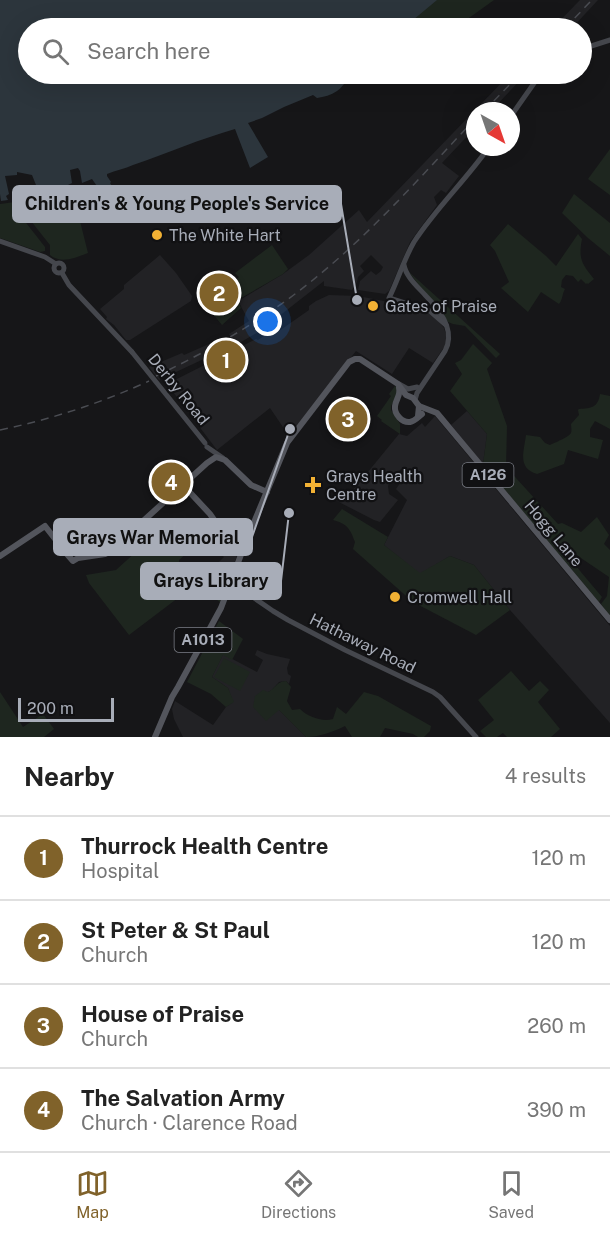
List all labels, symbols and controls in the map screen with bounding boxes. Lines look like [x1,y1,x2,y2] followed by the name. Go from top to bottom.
[18,18,592,84] search box
[39,35,72,68] icon: search
[87,38,211,64] text: Search here
[466,102,520,156] north arrow
[13,186,341,222] callout: Children's & Young People's Service
[25,193,329,214] text: Children's & Young People's Service
[169,226,281,245] place label: The White Hart
[150,228,164,242] marker: The White Hart
[200,270,238,316] pin: 2
[385,297,497,316] place label: Gates of Praise
[366,299,380,313] marker: Gates of Praise
[253,307,282,336] your location
[206,338,246,382] pin: 1
[144,350,213,429] street label: Derby Road
[328,396,368,442] pin: 3
[152,460,190,504] pin: 4
[462,463,514,487] road number: A126
[326,467,422,504] place label: Grays Health Centre
[304,476,322,494] marker: Grays Health Centre
[520,496,587,570] street label: Hogg Lane
[54,519,252,555] callout: Grays War Memorial
[66,527,240,548] text: Grays War Memorial
[141,563,281,599] callout: Grays Library
[153,570,269,591] text: Grays Library
[407,588,512,607] place label: Cromwell Hall
[388,590,402,604] marker: Cromwell Hall
[307,610,419,677] street label: Hathaway Road
[174,628,232,652] road number: A1013
[18,695,114,722] scale bar
[27,699,74,718] text: 200 m
[24,761,114,792] text: Nearby
[505,764,586,788] text: 4 results
[81,833,329,859] text: Thurrock Health Centre
[39,846,48,870] text: 1
[532,846,586,870] text: 120 m
[81,859,159,883] text: Hospital
[81,917,270,943] text: St Peter & St Paul
[37,930,50,954] text: 2
[532,930,586,954] text: 120 m
[81,943,148,967] text: Church
[81,1001,244,1027] text: House of Praise
[37,1014,50,1038] text: 3
[527,1014,586,1038] text: 260 m
[81,1027,148,1051] text: Church
[81,1085,285,1111] text: The Salvation Army
[37,1098,50,1122] text: 4
[527,1098,586,1122] text: 390 m
[81,1111,298,1135] text: Church · Clarence Road
[76,1167,109,1222] tab: Map
[261,1167,336,1222] tab: Directions
[488,1167,534,1222] tab: Saved

